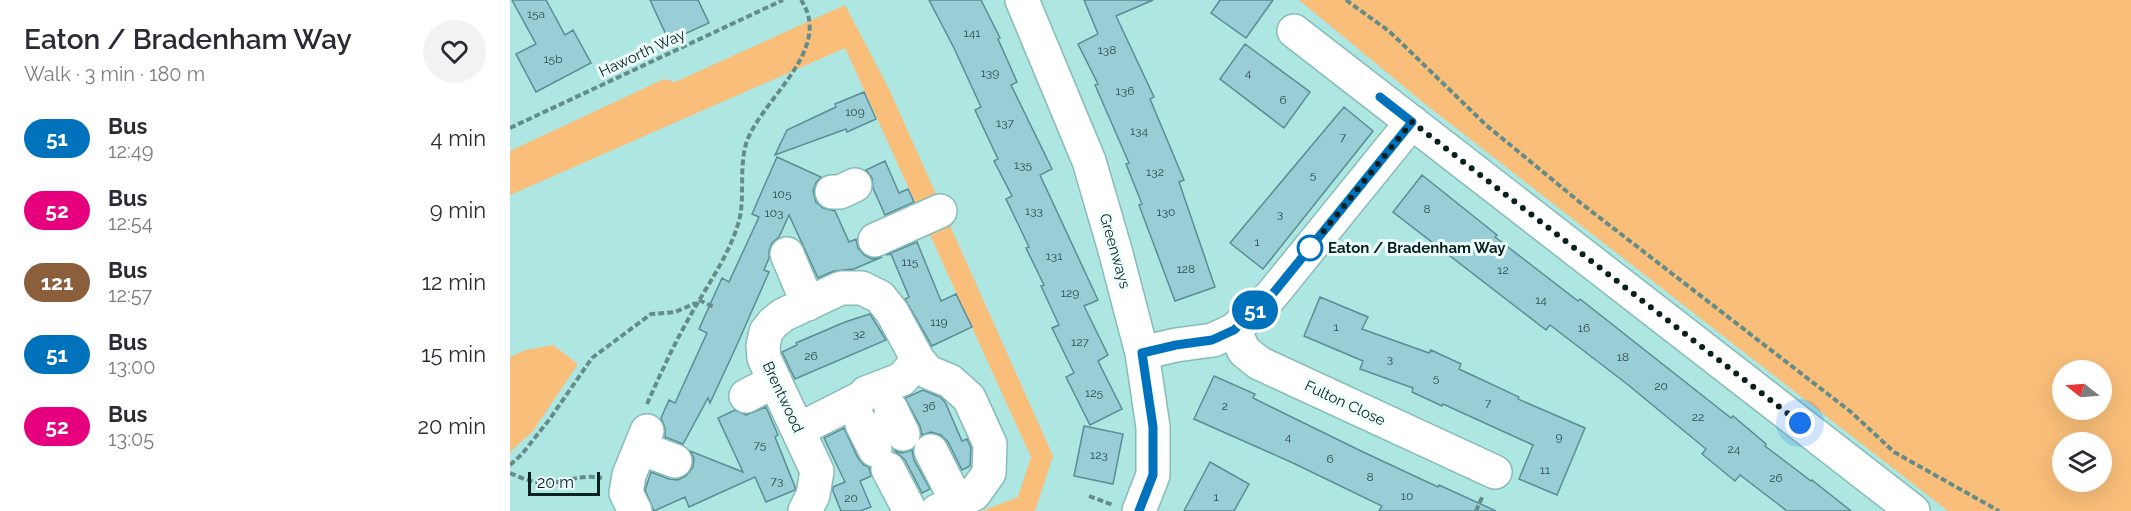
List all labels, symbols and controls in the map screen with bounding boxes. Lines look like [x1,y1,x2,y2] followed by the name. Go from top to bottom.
[527,7,545,21] house number: 15a
[423,20,486,83] button: heart
[24,23,352,56] text: Eaton / Bradenham Way
[596,25,688,81] street label: Haworth Way
[964,26,980,40] house number: 141
[1098,43,1116,57] house number: 138
[543,52,563,66] house number: 15b
[24,62,205,86] text: Walk · 3 min · 180 m
[981,66,999,80] house number: 139
[1245,66,1252,80] house number: 4
[1116,84,1134,98] house number: 136
[1279,93,1287,107] house number: 6
[845,105,865,119] house number: 109
[108,113,147,139] text: Bus
[996,116,1015,130] house number: 137
[1130,124,1148,138] house number: 134
[431,125,486,151] text: 4 min
[46,126,68,151] text: 51
[1340,130,1347,144] house number: 7
[108,139,153,163] text: 12:49
[1014,158,1032,172] house number: 135
[1146,165,1164,179] house number: 132
[1310,168,1317,182] house number: 5
[108,185,147,211] text: Bus
[772,187,792,201] house number: 105
[430,197,486,223] text: 9 min
[45,198,69,223] text: 52
[1423,202,1431,216] house number: 8
[1025,204,1043,218] house number: 133
[1157,205,1175,219] house number: 130
[765,206,783,220] house number: 103
[1277,207,1283,221] house number: 3
[108,211,153,235] text: 12:54
[1096,211,1134,291] street label: Greenways
[1254,235,1260,249] house number: 1
[1297,235,1323,261] marker: Eaton / Bradenham Way
[1328,239,1506,257] place label: Eaton / Bradenham Way
[1046,249,1062,263] house number: 131
[902,255,919,269] house number: 115
[108,257,147,283] text: Bus
[1177,262,1195,276] house number: 128
[1497,263,1509,277] house number: 12
[422,269,486,295] text: 12 min
[41,270,73,295] text: 121
[108,283,152,307] text: 12:57
[1061,286,1079,300] house number: 129
[1228,290,1282,330] line badge: 51
[1535,293,1547,307] house number: 14
[1244,298,1266,323] text: 51
[930,315,948,329] house number: 119
[1333,320,1339,334] house number: 1
[1578,321,1590,335] house number: 16
[853,327,865,341] house number: 32
[108,329,147,355] text: Bus
[1071,335,1089,349] house number: 127
[421,341,486,367] text: 15 min
[46,342,68,367] text: 51
[804,349,818,363] house number: 26
[1617,350,1629,364] house number: 18
[1387,352,1393,366] house number: 3
[108,355,155,379] text: 13:00
[759,358,807,436] street label: Brentwood
[2052,360,2112,420] north arrow
[2052,360,2112,492] map controls
[1433,371,1440,385] house number: 5
[1302,376,1388,430] street label: Fulton Close
[1654,379,1668,393] house number: 20
[1085,386,1103,400] house number: 125
[1485,396,1492,410] house number: 7
[922,399,936,413] house number: 36
[1222,399,1228,413] house number: 2
[108,401,147,427] text: Bus
[1785,408,1815,438] your location
[1692,410,1704,424] house number: 22
[418,413,486,439] text: 20 min
[45,414,69,439] text: 52
[108,427,154,451] text: 13:05
[1285,430,1292,444] house number: 4
[1555,430,1563,444] house number: 9
[2052,432,2112,492] button: layers
[754,438,767,452] house number: 75
[1728,442,1741,456] house number: 24
[1090,448,1108,462] house number: 123
[1326,452,1334,466] house number: 6
[1540,463,1550,477] house number: 11
[528,469,600,496] scale bar
[1366,470,1374,484] house number: 8
[1769,471,1783,485] house number: 26
[537,473,574,492] text: 20 m
[771,474,783,488] house number: 73
[1401,489,1413,503] house number: 10
[1213,490,1219,504] house number: 1
[844,491,858,505] house number: 20

